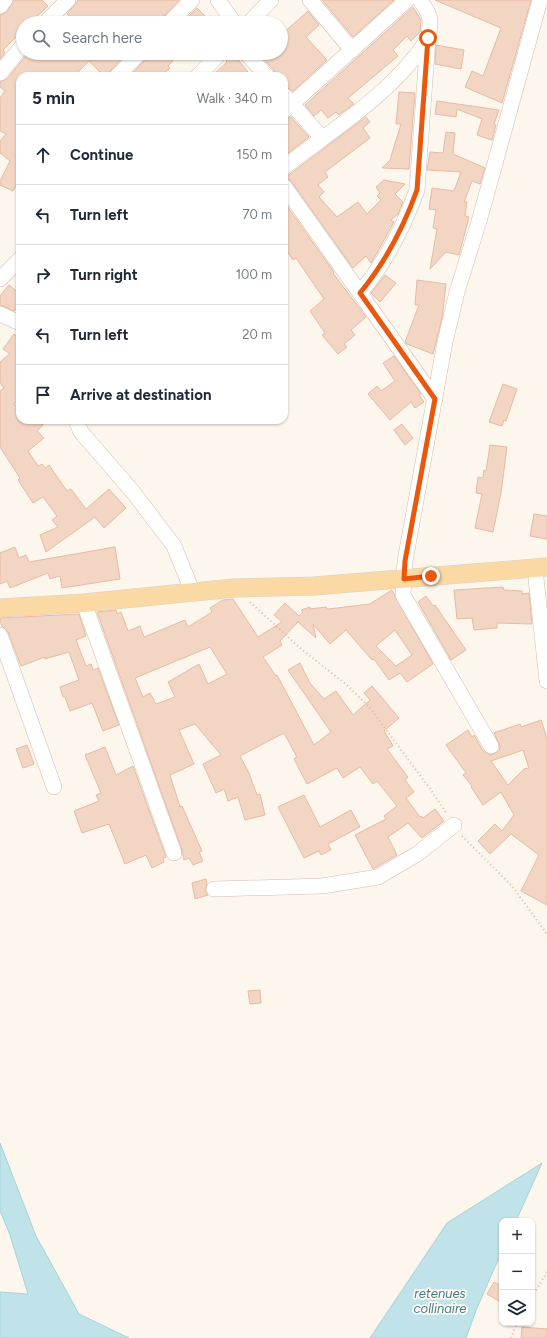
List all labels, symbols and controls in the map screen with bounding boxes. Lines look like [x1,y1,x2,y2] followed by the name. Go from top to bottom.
[16,16,288,60] search box
[30,27,52,49] icon: search
[62,29,142,47] text: Search here
[419,29,437,47] route start
[32,88,75,108] text: 5 min
[197,91,272,106] text: Walk · 340 m
[32,144,54,166] icon: ahead
[70,146,133,164] text: Continue
[237,147,272,162] text: 150 m
[32,204,54,226] icon: left
[70,206,128,224] text: Turn left
[242,207,272,222] text: 70 m
[32,264,54,286] icon: right
[70,266,138,284] text: Turn right
[236,267,272,282] text: 100 m
[32,324,54,346] icon: left
[70,326,128,344] text: Turn left
[242,327,272,342] text: 20 m
[32,384,54,406] icon: arrive
[70,386,211,404] text: Arrive at destination
[422,567,440,585] route end
[499,1218,535,1326] map controls
[499,1218,535,1254] button: +
[499,1254,535,1290] button: −
[414,1286,466,1316] water label: retenues collinaire
[499,1290,535,1326] button: layers

